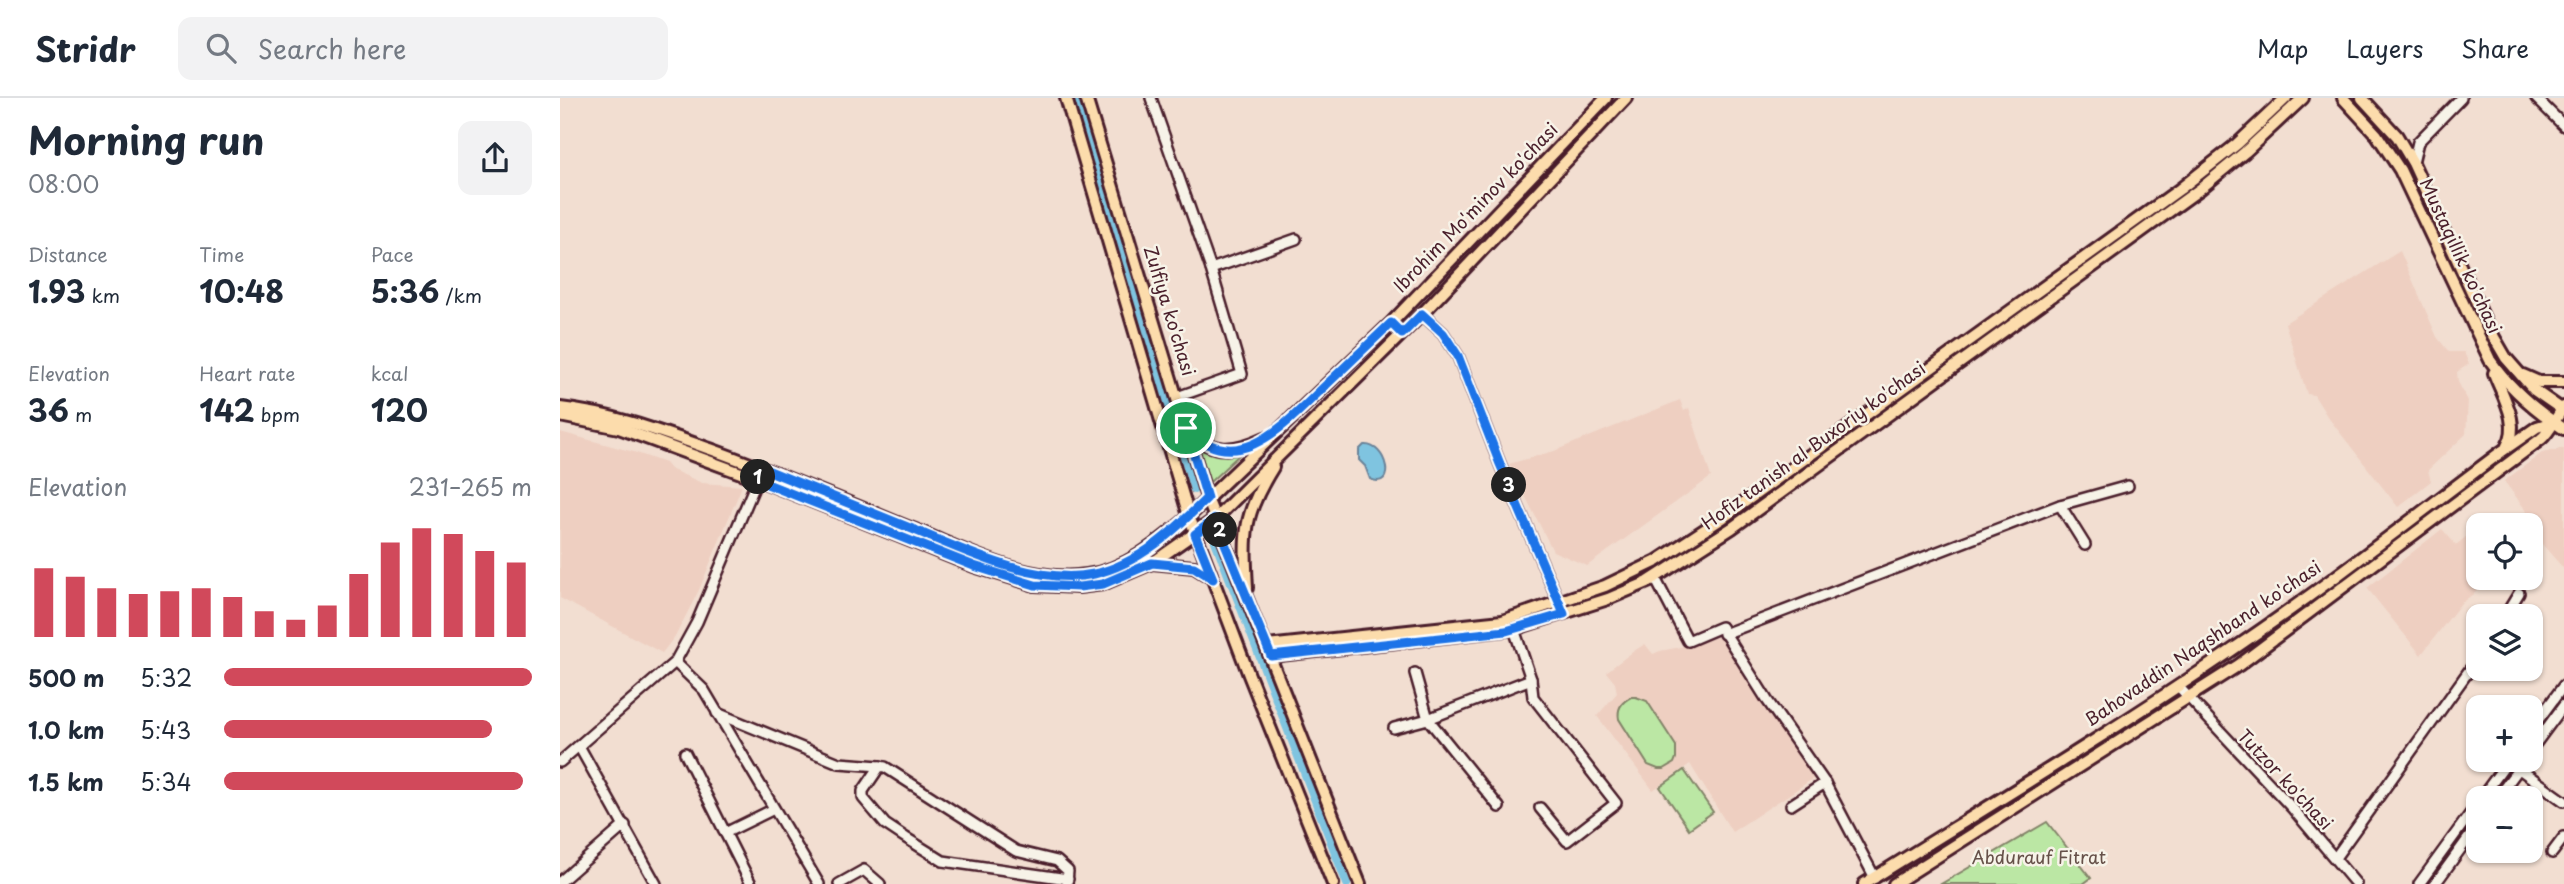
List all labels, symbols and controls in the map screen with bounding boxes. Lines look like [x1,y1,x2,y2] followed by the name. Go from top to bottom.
[178,17,668,80] search box
[35,23,136,73] text: Stridr
[202,29,240,67] icon: search
[258,29,406,68] text: Search here
[2257,30,2308,66] text: Map
[2346,30,2423,66] text: Layers
[2461,30,2529,66] text: Share
[28,111,264,168] text: Morning run
[1386,116,1563,298] street label: Ibrohim Mo'minov ko'chasi
[458,121,532,195] button: share
[28,166,99,201] text: 08:00
[2413,173,2509,337] street label: Mustaqillik ko'chasi
[28,240,108,268] text: Distance
[199,240,244,268] text: Time
[371,240,414,268] text: Pace
[1138,242,1203,379] street label: Zulfiya ko'chasi
[28,268,85,313] text: 1.93
[199,268,284,313] text: 10:48
[371,268,439,313] text: 5:36
[85,281,120,309] text: km
[439,281,482,309] text: /km
[1695,354,1931,535] street label: Hofiz tanish al Buxoriy ko'chasi
[28,359,110,387] text: Elevation
[199,359,295,387] text: Heart rate
[371,359,409,387] text: kcal
[28,387,69,432] text: 36
[199,387,255,432] text: 142
[371,387,428,432] text: 120
[1156,398,1216,458] pin
[69,400,92,428] text: m
[255,400,300,428] text: bpm
[1167,409,1205,447] icon: arrive
[740,460,776,494] pin: 1
[753,462,762,490] text: 1
[1492,468,1527,502] pin: 3
[28,469,127,504] text: Elevation
[409,469,532,504] text: 231–265 m
[1502,470,1515,498] text: 3
[1202,512,1238,548] pin: 2
[2466,513,2543,863] map controls
[2466,513,2543,590] button: locate
[1213,515,1226,543] text: 2
[2078,553,2326,732] street label: Bahovaddin Naqshband ko'chasi
[2466,604,2543,681] button: layers
[28,660,105,695] text: 500 m
[140,660,192,695] text: 5:32
[2466,695,2543,772] button: +
[28,712,105,747] text: 1.0 km
[140,712,191,747] text: 5:43
[2232,723,2340,835] street label: Tutzor ko'chasi
[28,764,104,799] text: 1.5 km
[140,764,192,799] text: 5:34
[2466,786,2543,863] button: −
[1972,843,2106,870] park label: Abdurauf Fitrat

